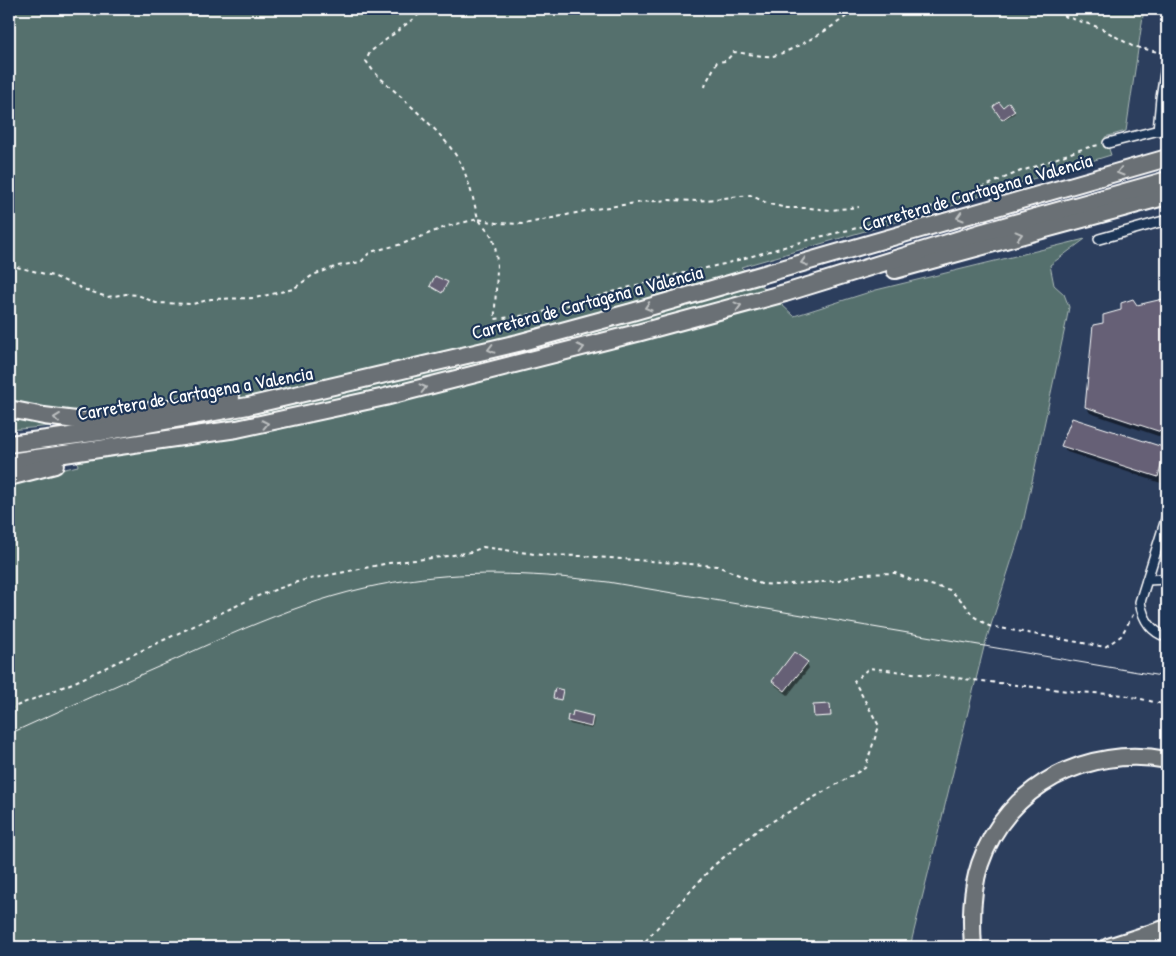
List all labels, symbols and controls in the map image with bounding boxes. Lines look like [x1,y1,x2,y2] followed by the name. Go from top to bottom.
[859,146,1096,237] street label: Carretera de Cartagena a Valencia
[1117,166,1125,176] one-way arrow
[956,211,965,221] one-way arrow
[1014,230,1023,241] one-way arrow
[800,257,809,267] one-way arrow
[468,258,706,345] street label: Carretera de Cartagena a Valencia
[733,301,742,312] one-way arrow
[644,302,652,312] one-way arrow
[576,343,585,354] one-way arrow
[487,344,495,354] one-way arrow
[75,359,315,427] street label: Carretera de Cartagena a Valencia
[419,383,428,394] one-way arrow
[52,413,60,424] one-way arrow
[260,419,269,429] one-way arrow

